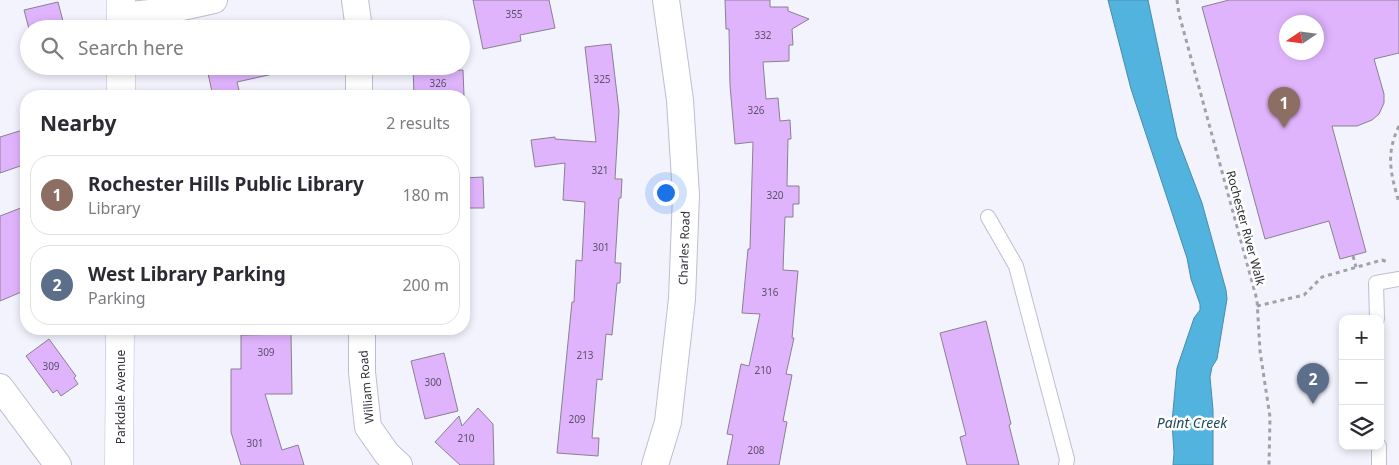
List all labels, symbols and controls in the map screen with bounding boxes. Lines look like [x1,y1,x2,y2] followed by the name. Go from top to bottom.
[505,7,523,21] house number: 355
[1279,15,1324,60] north arrow
[20,20,470,75] search box
[754,28,772,42] house number: 332
[38,34,66,62] icon: search
[78,35,184,61] text: Search here
[593,72,611,86] house number: 325
[429,76,447,90] house number: 326
[1268,87,1300,128] pin: 1
[747,103,765,117] house number: 326
[40,109,116,137] text: Nearby
[386,112,450,134] text: 2 results
[591,163,609,177] house number: 321
[1222,169,1270,288] street label: Rochester River Walk
[88,171,364,197] text: Rochester Hills Public Library
[653,180,679,206] your location
[52,184,62,206] text: 1
[402,184,449,206] text: 180 m
[766,188,784,202] house number: 320
[88,197,140,219] text: Library
[674,211,694,285] street label: Charles Road
[592,240,610,254] house number: 301
[88,261,286,287] text: West Library Parking
[52,274,62,296] text: 2
[402,274,449,296] text: 200 m
[761,285,779,299] house number: 316
[88,287,146,309] text: Parking
[1339,315,1384,450] map controls
[1339,315,1384,360] button: +
[257,345,275,359] house number: 309
[576,348,594,362] house number: 213
[112,349,129,444] street label: Parkdale Avenue
[354,350,378,424] street label: William Road
[42,359,60,373] house number: 309
[1339,360,1384,405] button: −
[754,363,772,377] house number: 210
[1297,363,1329,404] pin: 2
[424,375,442,389] house number: 300
[1339,405,1384,450] button: layers
[568,412,586,426] house number: 209
[1157,413,1228,432] water label: Paint Creek
[457,431,475,445] house number: 210
[246,436,264,450] house number: 301
[747,443,765,457] house number: 208

